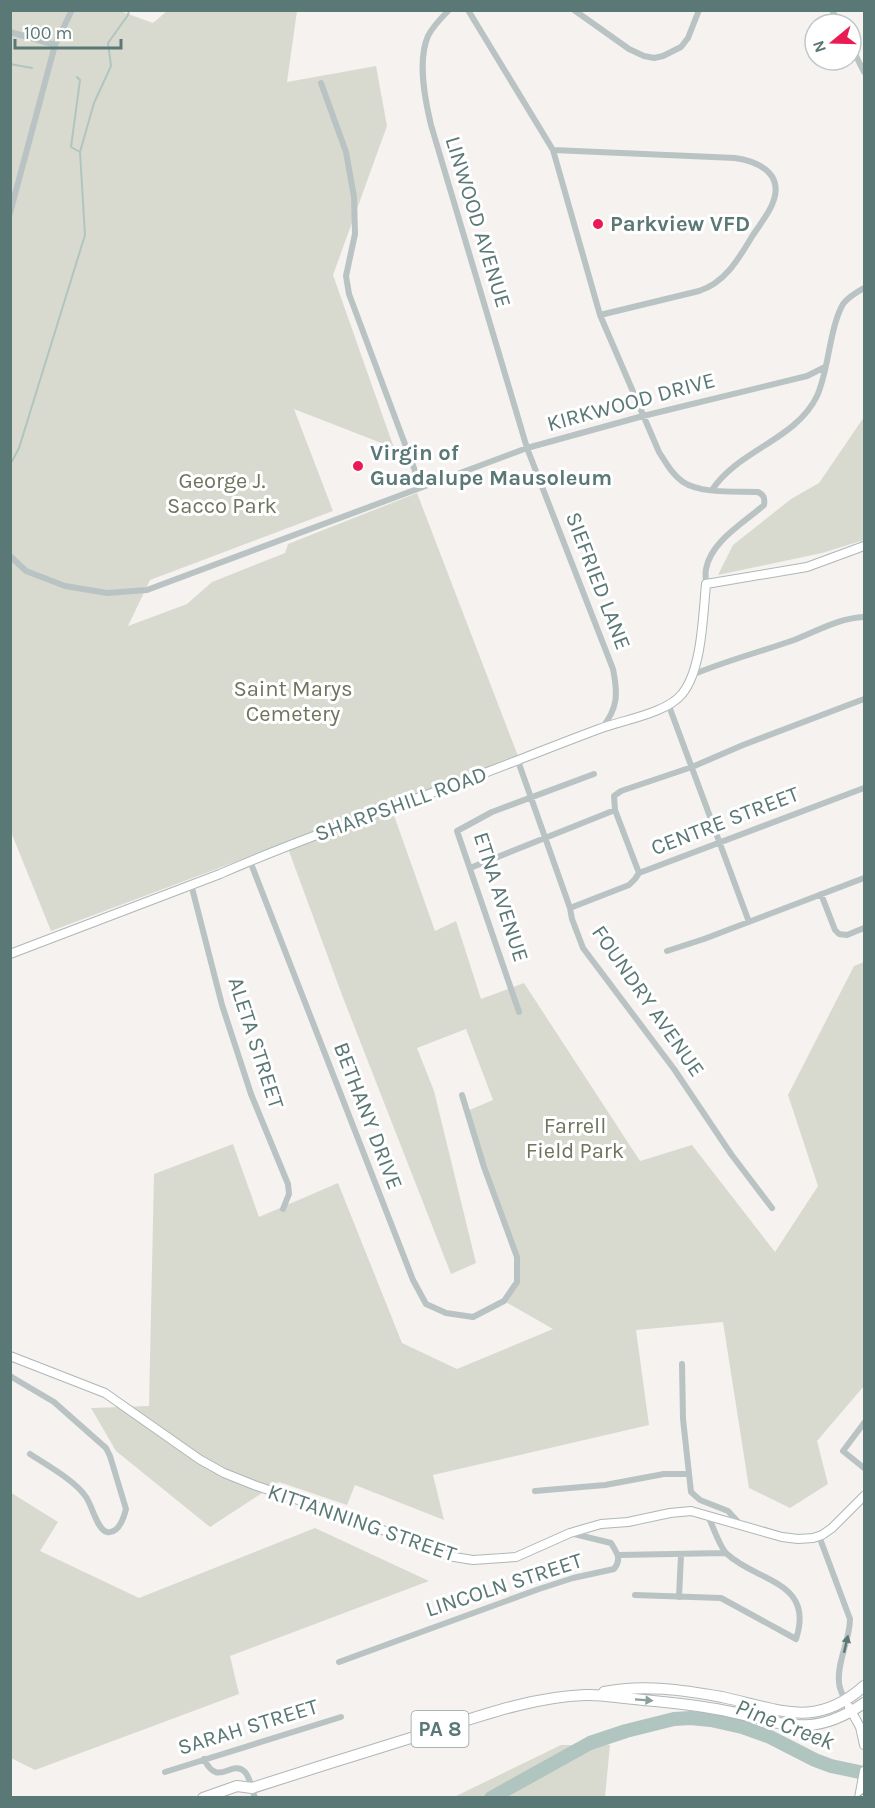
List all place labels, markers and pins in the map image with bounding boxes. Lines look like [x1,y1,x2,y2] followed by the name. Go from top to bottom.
[610,211,750,237] place label: Parkview VFD
[591,217,605,231] marker: Parkview VFD
[370,440,612,491] place label: Virgin of Guadalupe Mausoleum
[351,459,365,473] marker: Virgin of Guadalupe Mausoleum

